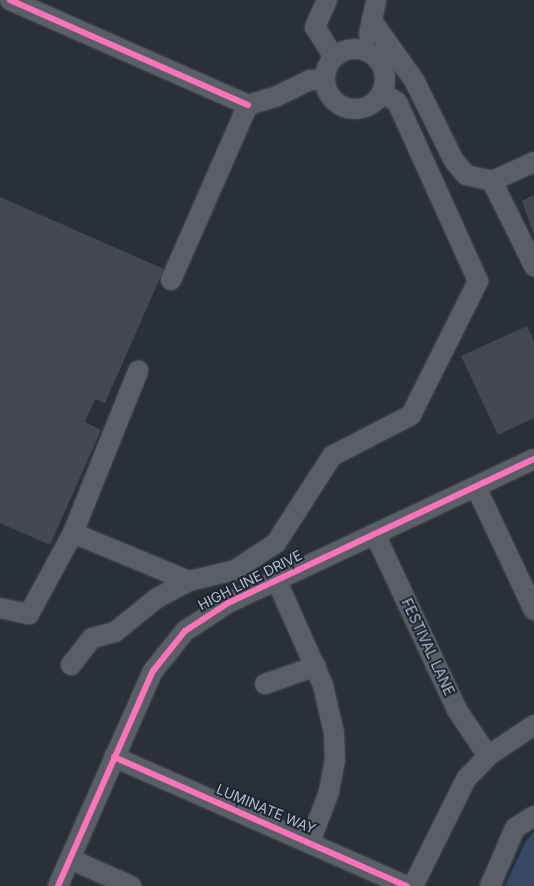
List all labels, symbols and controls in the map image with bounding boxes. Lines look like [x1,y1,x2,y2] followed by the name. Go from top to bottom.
[195,547,305,613] street label: HIGH LINE DRIVE
[398,596,458,698] street label: FESTIVAL LANE
[214,781,318,837] street label: LUMINATE WAY

